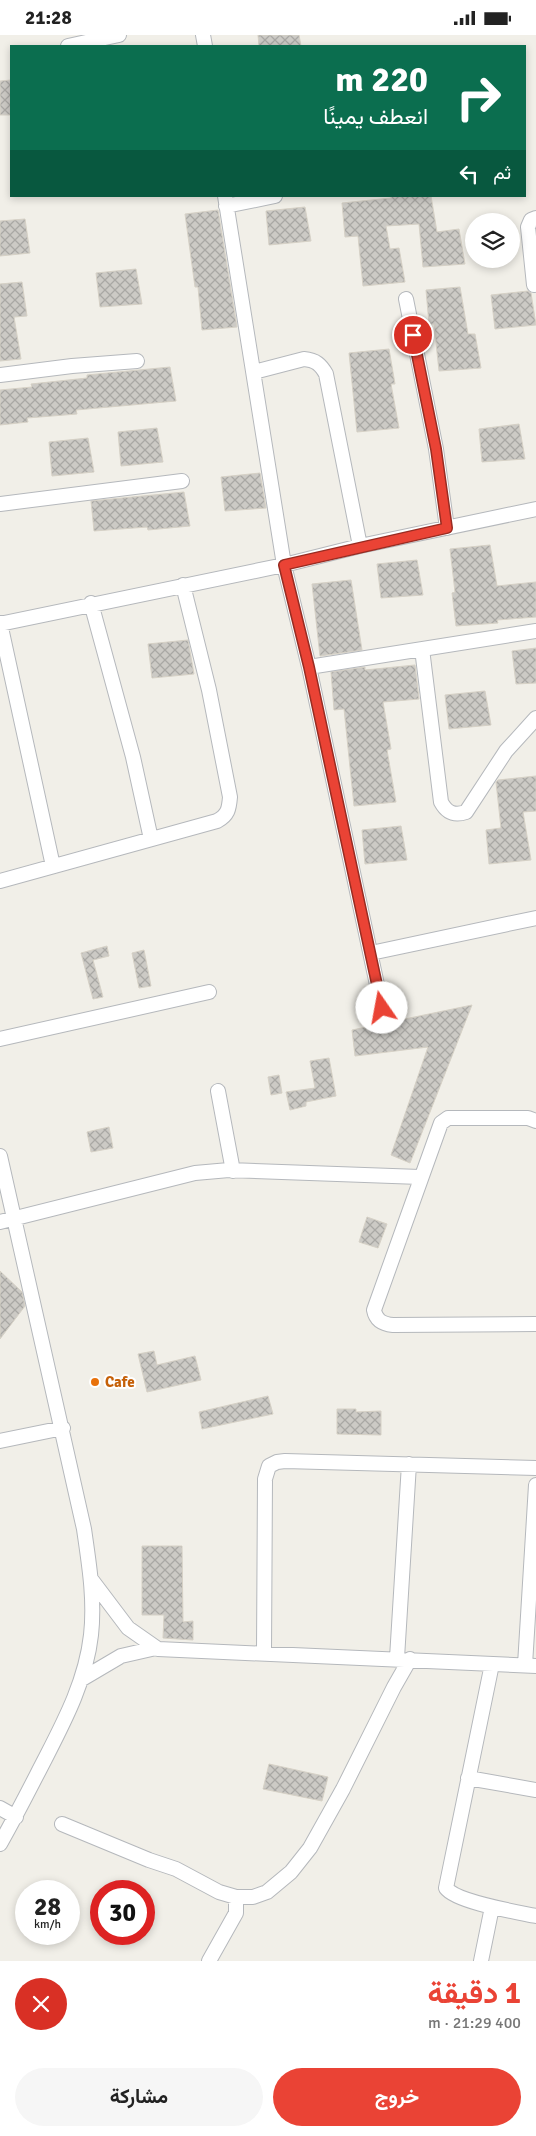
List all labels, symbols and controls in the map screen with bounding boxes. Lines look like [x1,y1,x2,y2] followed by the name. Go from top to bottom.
[25,6,72,30] text: 21:28
[335,58,428,101] text: 220 m
[446,65,511,130] icon: right
[323,103,428,130] text: انعطف يمينًا
[455,160,483,188] icon: left
[493,161,511,185] text: ثم
[465,213,520,268] map controls
[465,213,520,268] button: layers
[392,314,434,356] pin
[399,321,427,349] icon: arrive
[355,981,407,1033] position arrow
[105,1373,135,1391] place label: Cafe
[89,1376,101,1388] marker: Cafe
[90,1880,155,1945] speed limit sign: 30
[34,1891,61,1922] text: 28
[34,1917,61,1932] text: km/h
[427,1975,521,2012] text: 1 دقيقة
[15,1978,67,2030] button: close
[428,2013,521,2033] text: 400 m · 21:29
[15,2068,263,2126] button: مشاركة
[273,2068,521,2126] button: خروج

